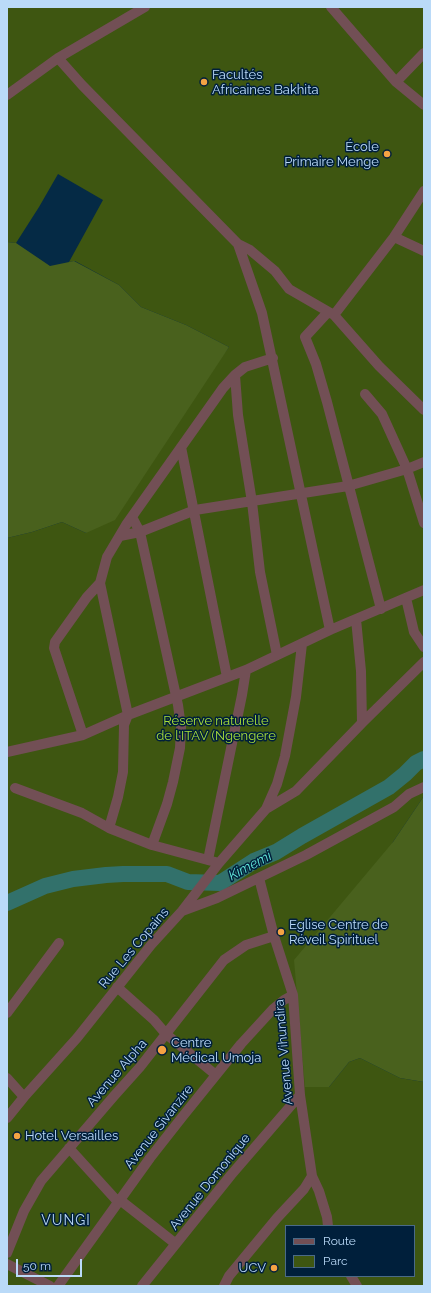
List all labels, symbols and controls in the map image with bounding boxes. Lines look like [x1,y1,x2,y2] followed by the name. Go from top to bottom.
[212,67,319,98] place label: Facultés Africaines Bakhita
[199,77,209,87] marker: Facultés Africaines Bakhita
[284,139,379,170] place label: École Primaire Menge
[382,149,392,159] marker: École Primaire Menge
[156,713,276,744] park label: Réserve naturelle de l'ITAV (Ngengere
[225,848,275,884] water label: Kimemi
[96,905,172,991] street label: Rue Les Copains
[289,917,388,948] place label: Eglise Centre de Réveil Spirituel
[276,927,286,937] marker: Eglise Centre de Réveil Spirituel
[272,999,296,1105] street label: Avenue Vihundira
[171,1035,261,1066] place label: Centre Médical Umoja
[84,1036,150,1110] street label: Avenue Alpha
[156,1044,168,1056] marker: Centre Médical Umoja
[121,1082,197,1172] street label: Avenue Sivanzire
[25,1128,118,1144] place label: Hotel Versailles
[12,1131,22,1141] marker: Hotel Versailles
[166,1131,254,1233] street label: Avenue Domonique
[41,1213,91,1229] district label: VUNGI
[285,1225,415,1277] legend
[323,1234,356,1248] text: Route
[18,1251,84,1277] scale bar
[323,1254,348,1268] text: Parc
[23,1259,51,1273] text: 50 m
[239,1260,266,1276] place label: UCV
[269,1263,279,1273] marker: UCV

